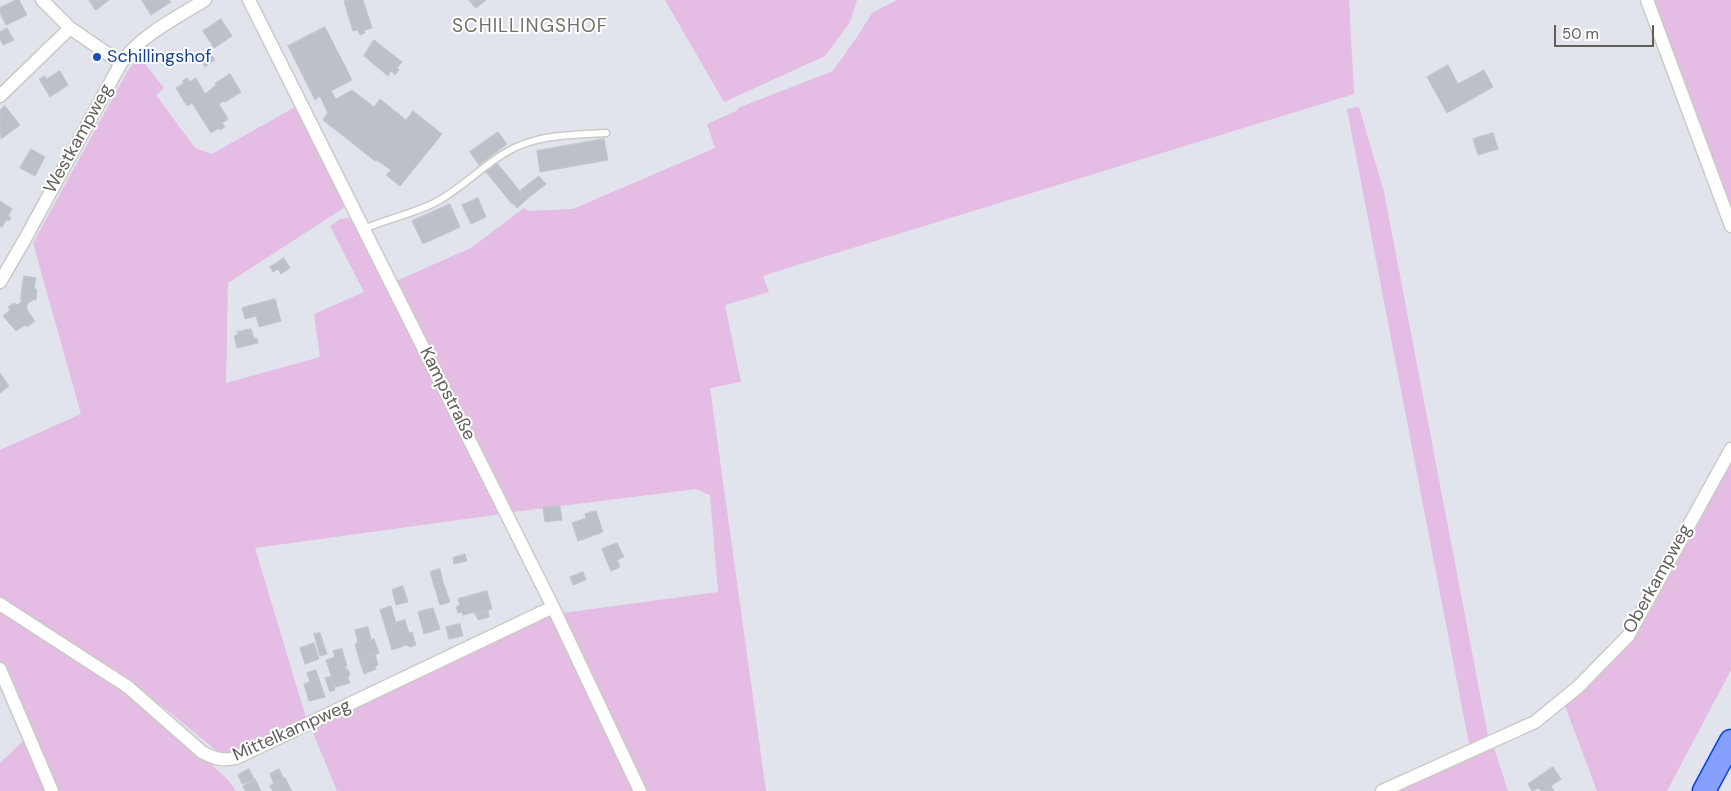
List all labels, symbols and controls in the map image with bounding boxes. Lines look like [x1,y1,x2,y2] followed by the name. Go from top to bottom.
[1556,15,1656,47] scale bar
[450,16,610,38] district label: SCHILLINGSHOF
[1562,24,1599,44] text: 50 m
[107,46,211,68] place label: Schillingshof
[91,51,103,63] marker: Schillingshof
[40,81,118,197] street label: Westkampweg
[414,344,480,444] street label: Kampstraße
[1619,521,1697,637] street label: Oberkampweg
[230,695,354,767] street label: Mittelkampweg

